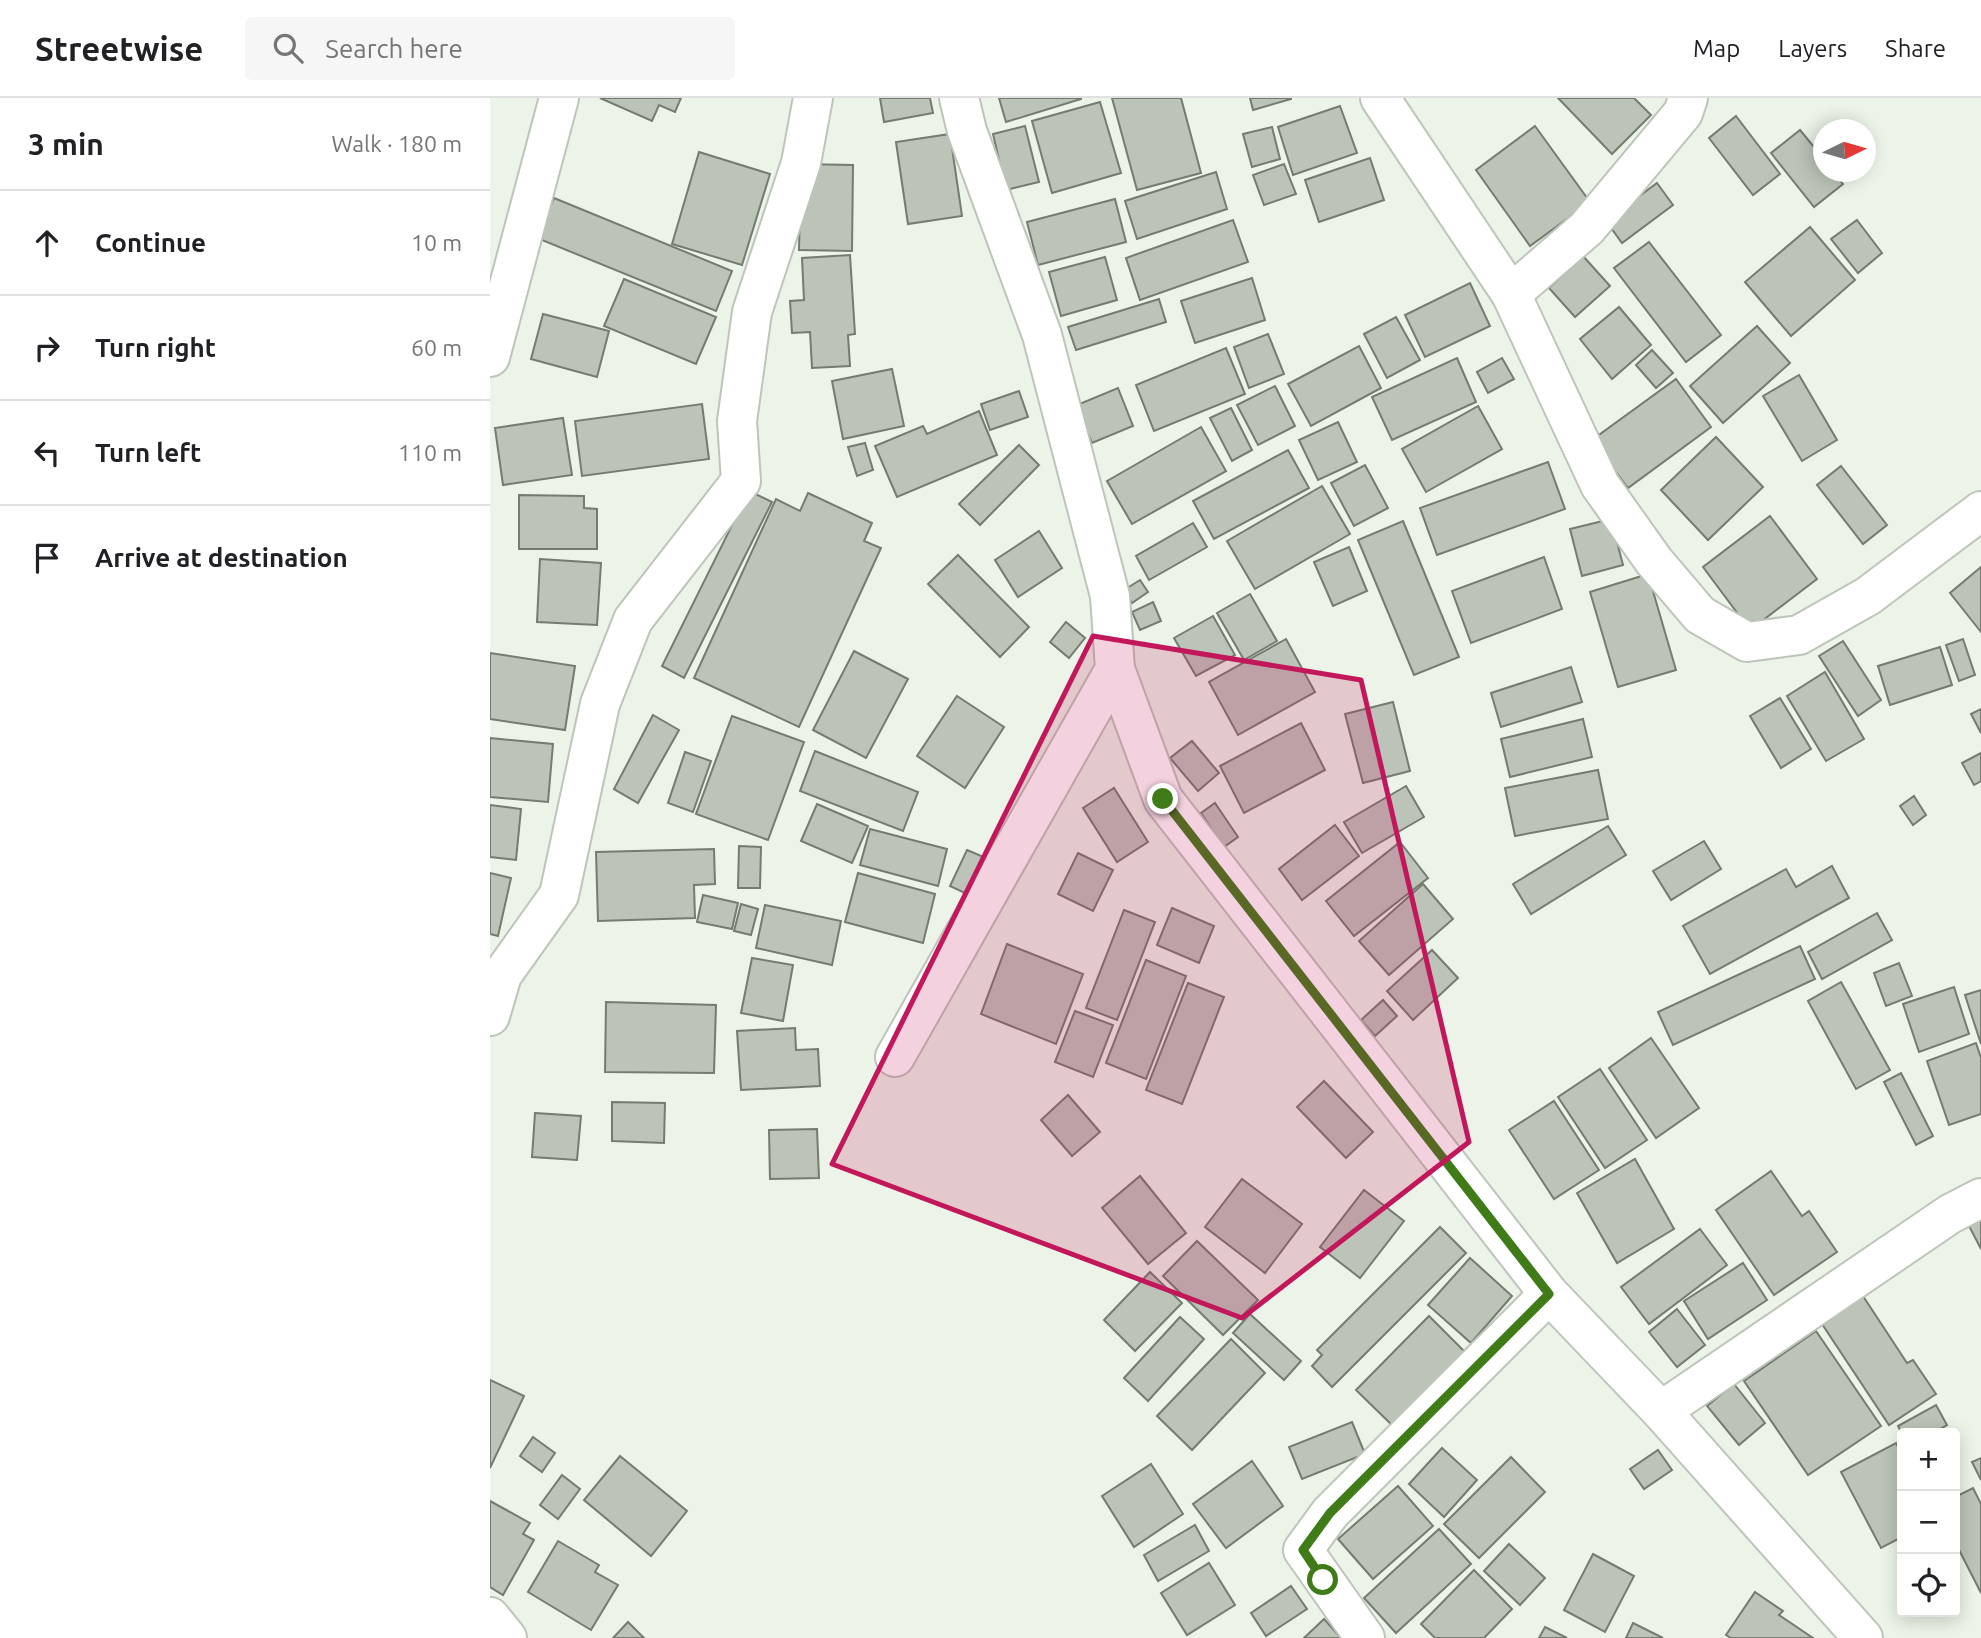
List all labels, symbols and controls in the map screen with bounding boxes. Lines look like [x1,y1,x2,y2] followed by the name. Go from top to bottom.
[245,17,735,80] search box
[269,29,307,67] icon: search
[35,30,203,67] text: Streetwise
[325,34,463,63] text: Search here
[1693,35,1740,62] text: Map
[1778,35,1847,62] text: Layers
[1885,35,1946,62] text: Share
[1813,119,1876,182] north arrow
[28,127,104,161] text: 3 min
[331,131,462,156] text: Walk · 180 m
[28,224,66,262] icon: ahead
[95,228,206,257] text: Continue
[411,230,462,255] text: 10 m
[28,329,66,367] icon: right
[95,333,216,362] text: Turn right
[411,335,462,360] text: 60 m
[28,434,66,472] icon: left
[95,438,201,467] text: Turn left
[398,440,462,465] text: 110 m
[28,539,66,577] icon: arrive
[95,543,348,572] text: Arrive at destination
[1147,783,1178,814] route end
[1897,1428,1960,1617] map controls
[1897,1428,1960,1491] button: +
[1897,1491,1960,1554] button: −
[1897,1554,1960,1617] button: locate
[1307,1564,1338,1595] route start

